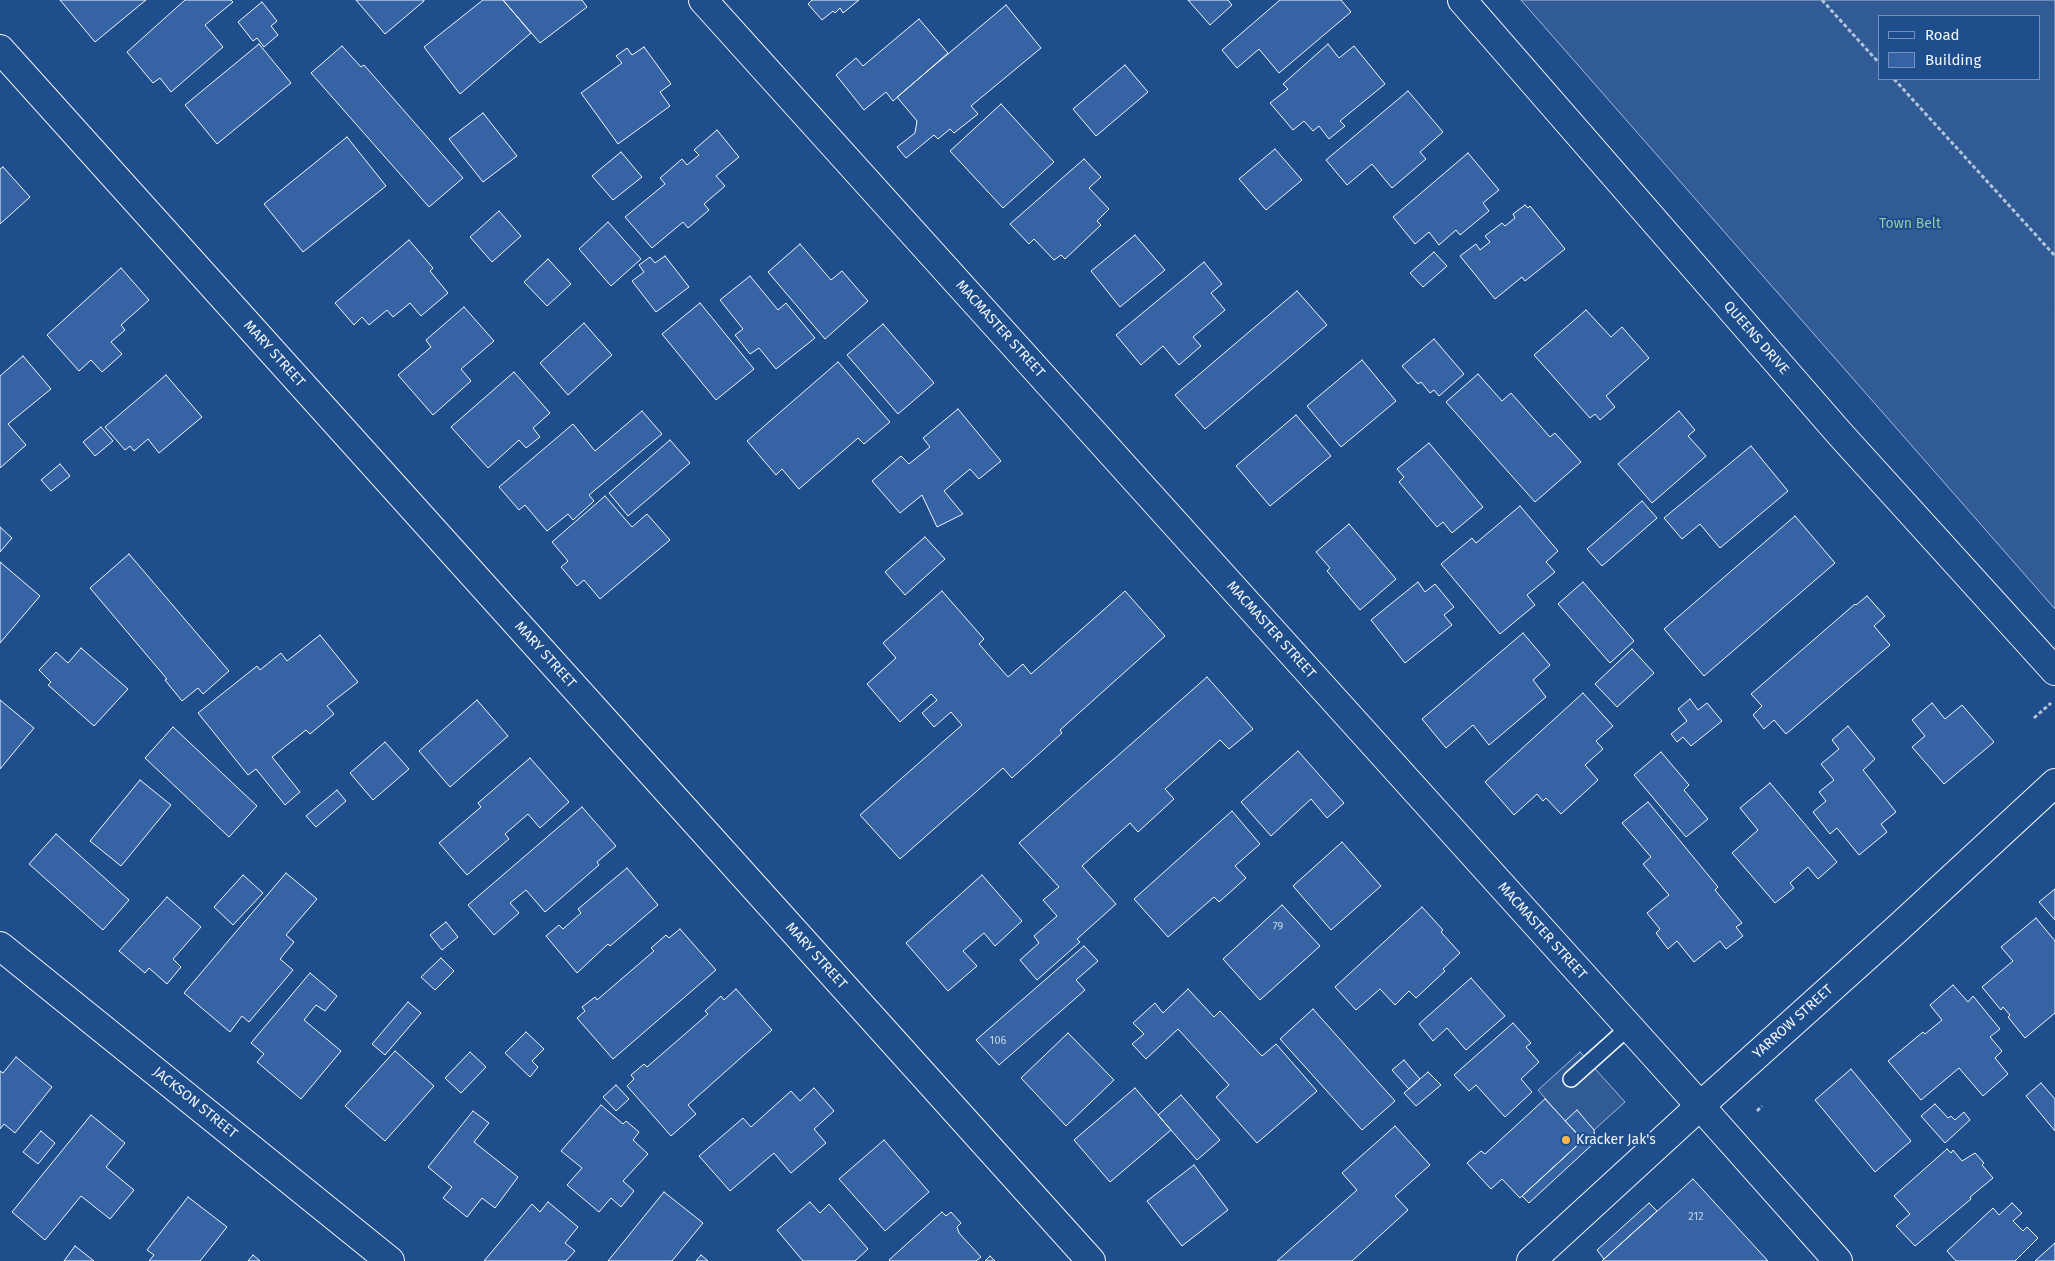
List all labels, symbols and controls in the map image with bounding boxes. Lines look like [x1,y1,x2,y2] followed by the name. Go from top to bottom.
[1878,15,2040,80] legend
[1925,26,1960,44] text: Road
[1925,51,1981,69] text: Building
[1879,216,1941,232] park label: Town Belt
[952,277,1048,381] street label: MACMASTER STREET
[1720,298,1792,378] street label: QUEENS DRIVE
[240,317,308,391] street label: MARY STREET
[1223,578,1319,682] street label: MACMASTER STREET
[511,618,579,692] street label: MARY STREET
[1494,879,1590,983] street label: MACMASTER STREET
[782,919,850,993] street label: MARY STREET
[1273,920,1283,934] house number: 79
[1749,982,1837,1062] street label: YARROW STREET
[990,1034,1006,1048] house number: 106
[149,1064,241,1142] street label: JACKSON STREET
[1576,1132,1656,1148] place label: Kracker Jak's
[1560,1134,1572,1146] marker: Kracker Jak's
[1688,1210,1704,1224] house number: 212

